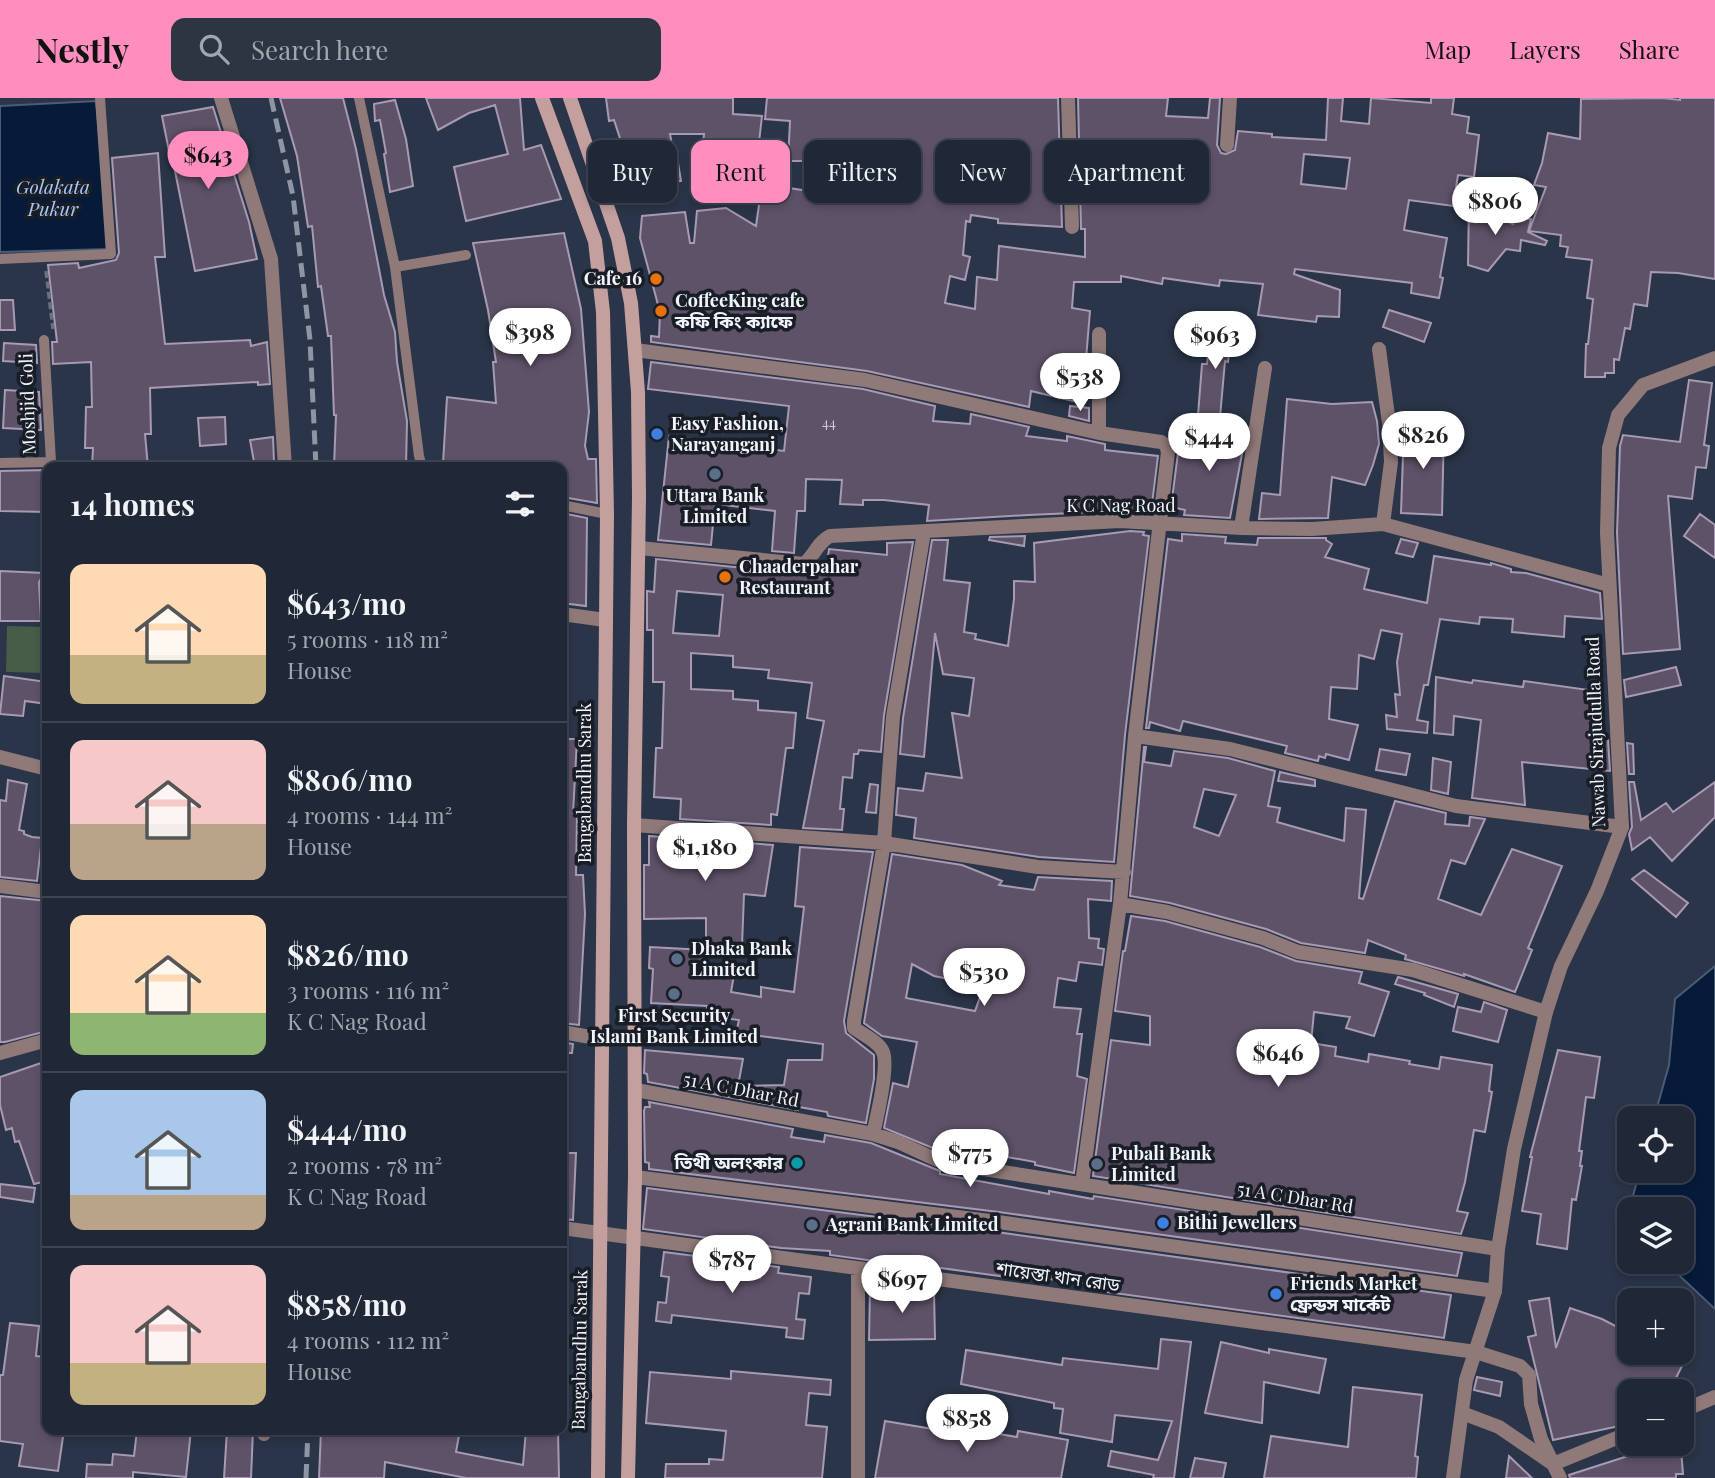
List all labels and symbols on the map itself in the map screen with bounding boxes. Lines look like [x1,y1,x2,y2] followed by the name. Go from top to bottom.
[167,132,249,191] pin: $643
[16,173,90,221] water label: Golakata Pukur
[1454,178,1536,237] pin: $806
[584,266,642,290] place label: Cafe 16
[648,271,664,287] marker: Cafe 16
[674,288,805,333] place label: CoffeeKing cafe কফি কিং ক্যাফে
[653,303,669,319] marker: CoffeeKing cafe কফি কিং ক্যাফে
[489,308,571,368] pin: $398
[1174,312,1256,371] pin: $963
[13,353,41,455] street label: Moshjid Goli
[1039,354,1121,413] pin: $538
[671,411,784,456] place label: Easy Fashion, Narayanganj
[1382,412,1464,471] pin: $826
[822,413,836,432] house number: 44
[1168,414,1250,473] pin: $444
[649,426,665,442] marker: Easy Fashion, Narayanganj
[707,466,723,482] marker: Uttara Bank Limited
[666,483,765,528] place label: Uttara Bank Limited
[1066,493,1176,517] street label: K C Nag Road
[739,554,859,599] place label: Chaaderpahar Restaurant
[717,569,733,585] marker: Chaaderpahar Restaurant
[1580,636,1610,828] street label: Nawab Sirajudulla Road
[572,703,596,863] street label: Bangabandhu Sarak
[648,824,762,883] pin: $1,180
[691,936,792,981] place label: Dhaka Bank Limited
[943,948,1025,1008] pin: $530
[669,951,685,967] marker: Dhaka Bank Limited
[666,986,682,1002] marker: First Security Islami Bank Limited
[590,1003,758,1048] place label: First Security Islami Bank Limited
[1237,1030,1319,1089] pin: $646
[681,1066,802,1112] street label: 51 A C Dhar Rd
[929,1130,1011,1189] pin: $775
[1111,1141,1212,1186] place label: Pubali Bank Limited
[674,1150,784,1174] place label: তিথী অলংকার
[789,1155,805,1171] marker: তিথী অলংকার
[1089,1156,1105,1172] marker: Pubali Bank Limited
[1235,1176,1355,1218] street label: 51 A C Dhar Rd
[1177,1210,1297,1234] place label: Bithi Jewellers
[825,1212,999,1236] place label: Agrani Bank Limited
[1155,1215,1171,1231] marker: Bithi Jewellers
[804,1217,820,1233] marker: Agrani Bank Limited
[691,1236,773,1295] pin: $787
[994,1255,1122,1297] street label: শায়েস্তা খান রোড
[861,1256,943,1315] pin: $697
[566,1269,592,1430] street label: Bangabandhu Sarak
[1290,1271,1418,1316] place label: Friends Market ফ্রেন্ডস মার্কেট
[1268,1286,1284,1302] marker: Friends Market ফ্রেন্ডস মার্কেট
[926,1394,1008,1454] pin: $858

